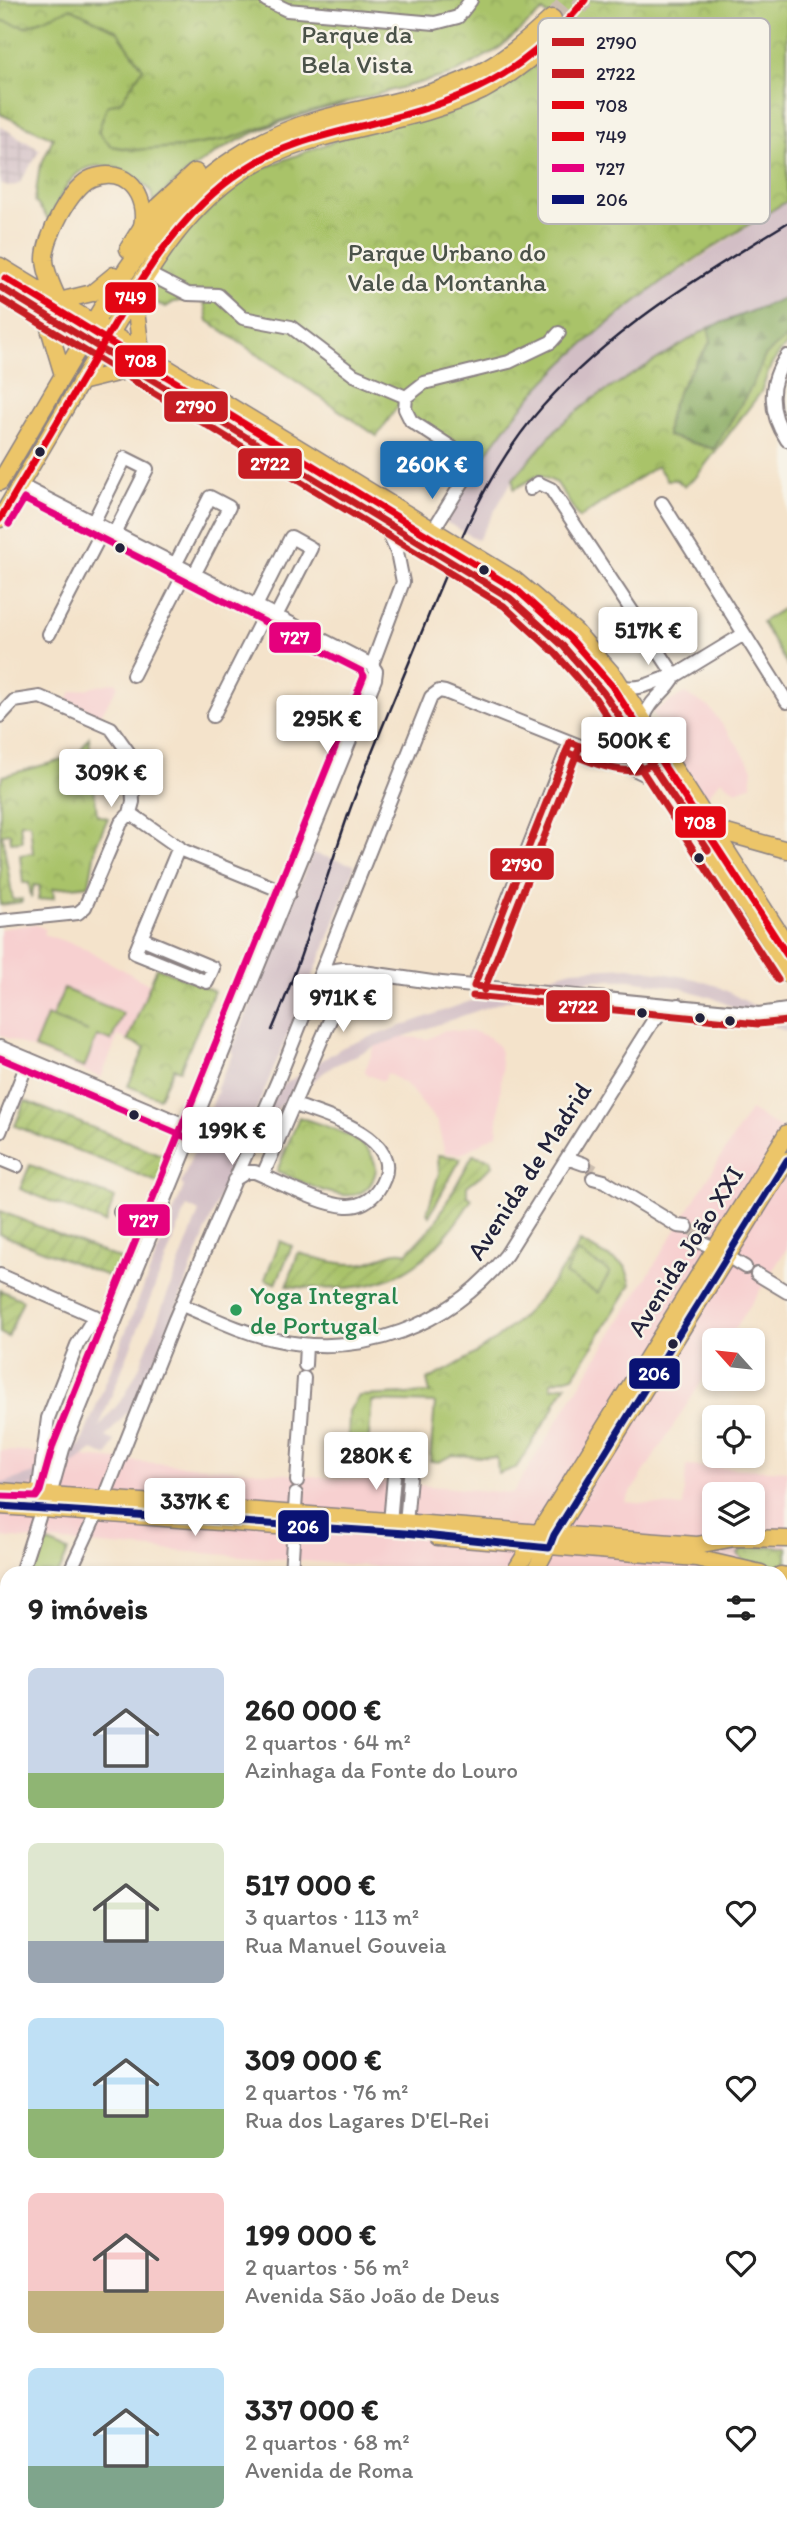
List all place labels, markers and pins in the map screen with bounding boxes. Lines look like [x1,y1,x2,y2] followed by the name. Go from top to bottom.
[375,442,489,501] pin: 260K €
[33,445,47,459] unlabelled marker
[113,541,127,555] unlabelled marker
[477,563,491,577] unlabelled marker
[591,608,705,667] pin: 517K €
[270,696,384,755] pin: 295K €
[577,718,691,777] pin: 500K €
[54,750,168,809] pin: 309K €
[692,851,706,865] unlabelled marker
[286,974,400,1034] pin: 971K €
[635,1006,649,1020] unlabelled marker
[693,1011,707,1025] unlabelled marker
[723,1014,737,1028] unlabelled marker
[127,1108,141,1122] unlabelled marker
[175,1108,289,1167] pin: 199K €
[250,1279,398,1341] place label: Yoga Integral de Portugal
[228,1302,244,1318] marker: Yoga Integral de Portugal
[666,1337,680,1351] unlabelled marker
[319,1432,433,1492] pin: 280K €
[138,1478,252,1538] pin: 337K €

